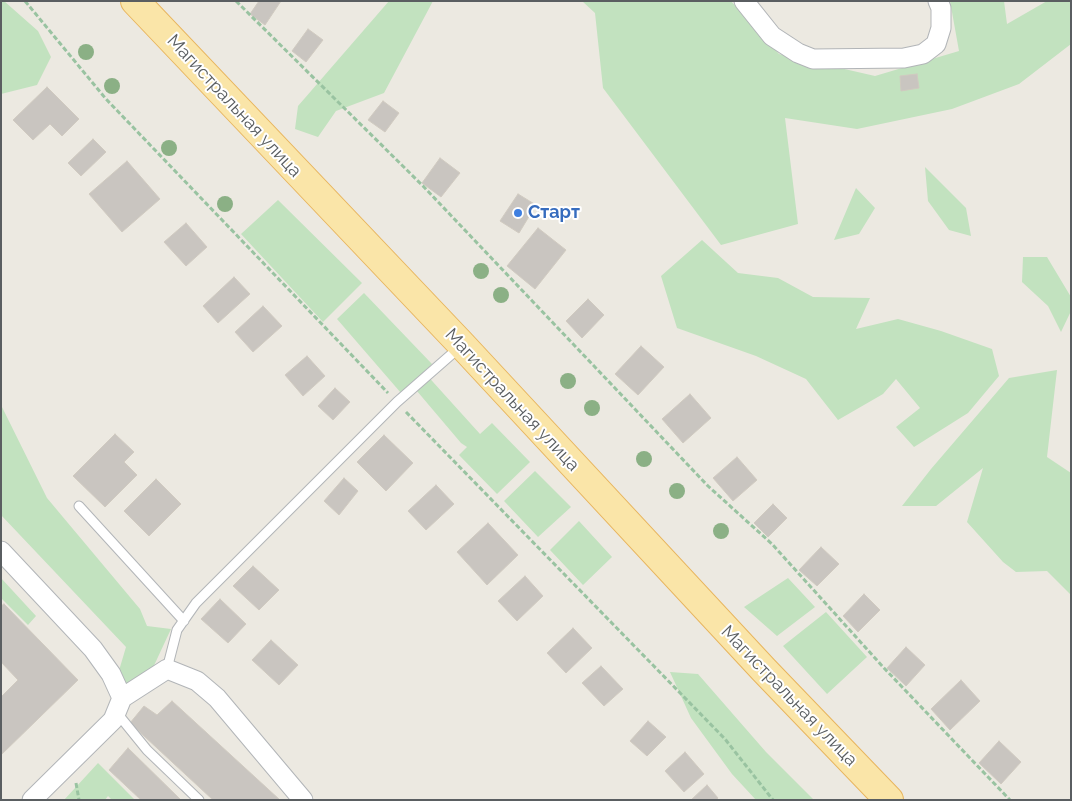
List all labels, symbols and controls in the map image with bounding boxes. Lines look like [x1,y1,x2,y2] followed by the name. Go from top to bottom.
[162,30,306,182] street label: Магистральная улица
[528,202,580,224] place label: Старт
[512,207,524,219] marker: Старт
[440,324,584,476] street label: Магистральная улица
[716,621,862,771] street label: Магистральная улица

